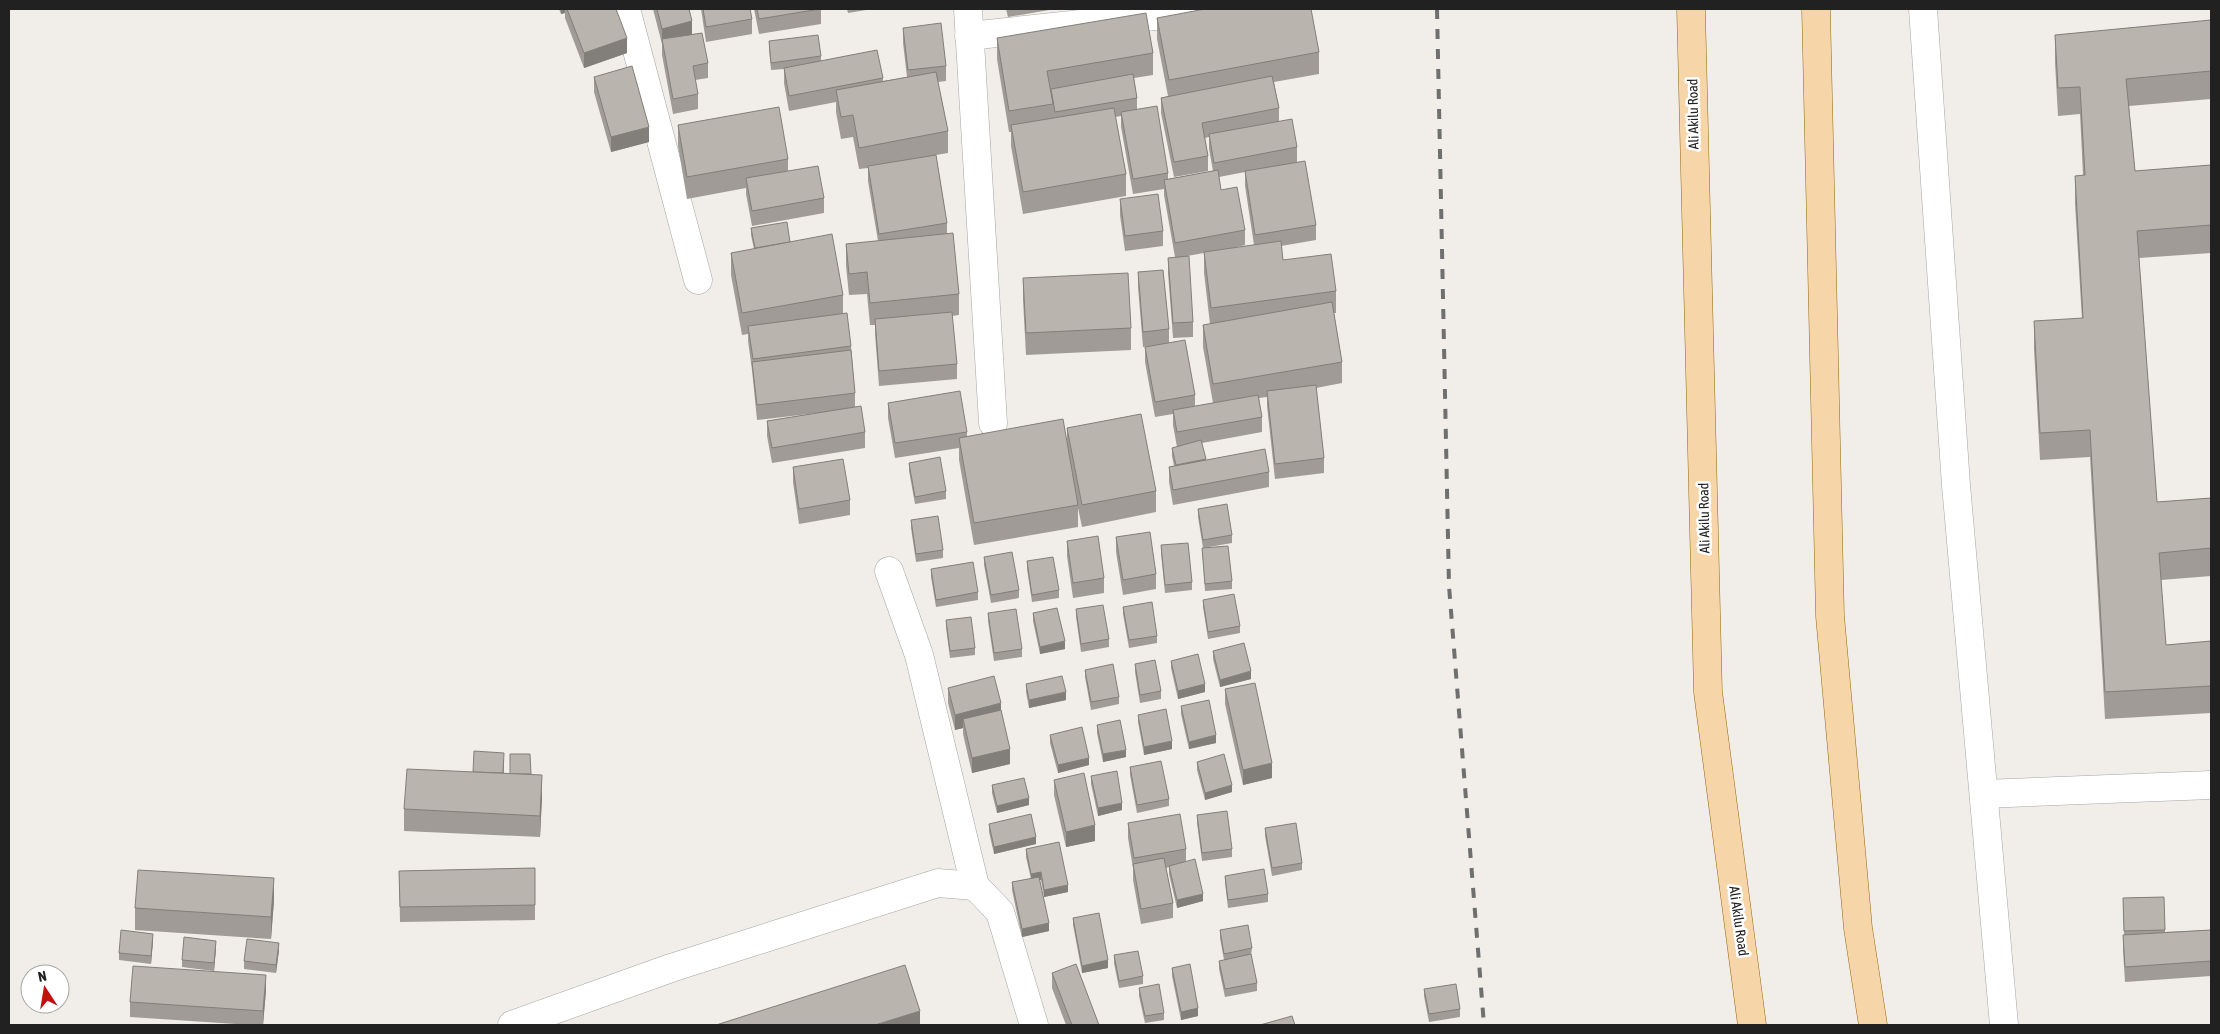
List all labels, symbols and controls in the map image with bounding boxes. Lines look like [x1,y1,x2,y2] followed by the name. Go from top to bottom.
[1684,79,1702,149] street label: Ali Akilu Road
[1695,483,1713,553] street label: Ali Akilu Road
[1726,885,1752,957] street label: Ali Akilu Road
[20,964,70,1014] north arrow
[37,968,48,985] text: N

